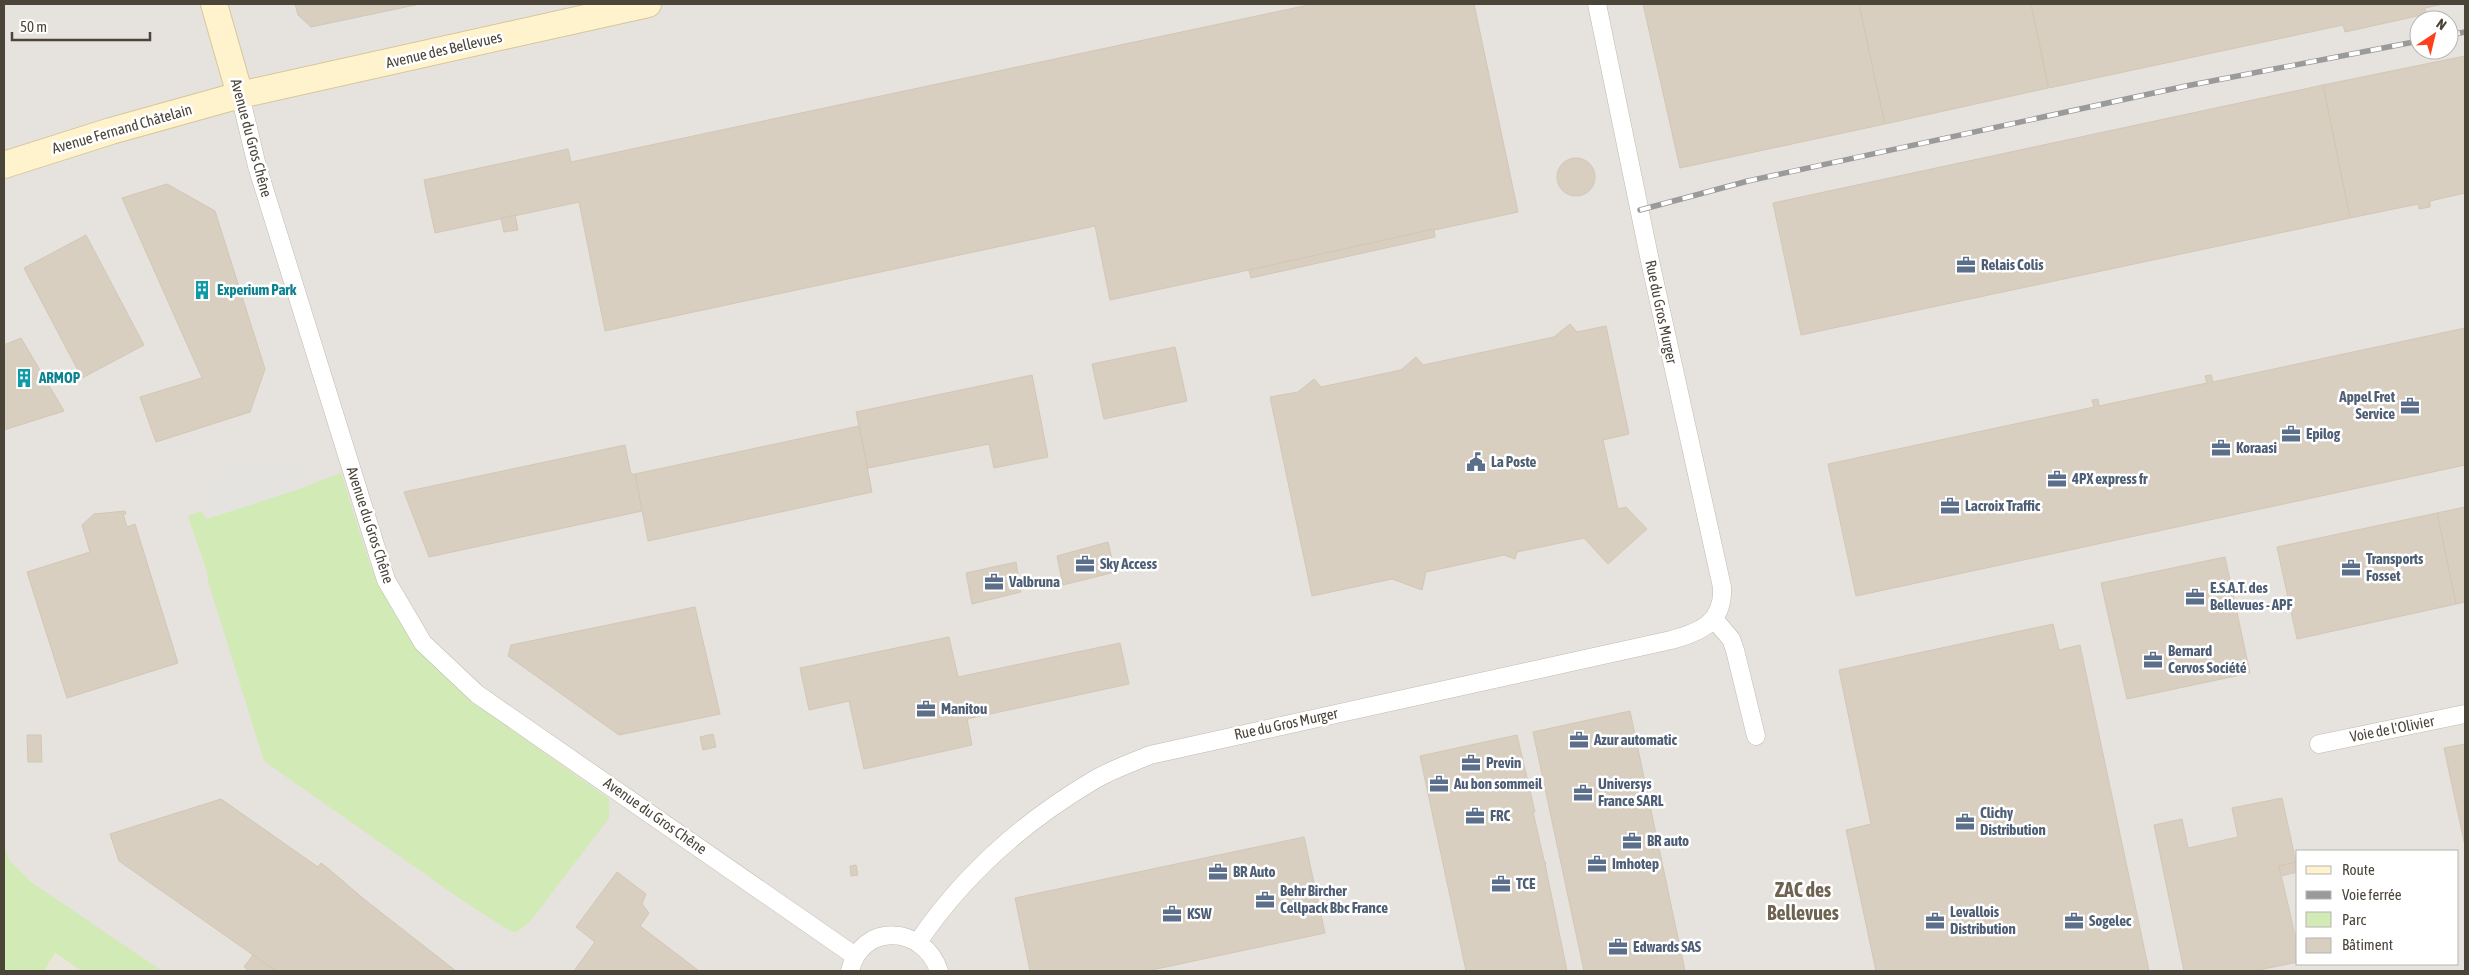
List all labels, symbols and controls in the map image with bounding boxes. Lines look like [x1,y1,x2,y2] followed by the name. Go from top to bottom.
[12,10,150,42] scale bar
[2409,10,2459,60] north arrow
[2433,15,2449,33] text: N
[20,18,47,35] text: 50 m
[384,28,504,71] street label: Avenue des Bellevues
[228,77,275,199] street label: Avenue du Gros Chêne
[50,100,194,157] street label: Avenue Fernand Châtelain
[1955,254,1977,276] office icon: Relais Colis
[1981,256,2044,273] place label: Relais Colis
[1642,259,1681,366] street label: Rue du Gros Murger
[191,279,213,301] building icon: Experium Park
[217,281,297,298] place label: Experium Park
[13,367,35,389] building icon: ARMOP
[38,369,81,386] place label: ARMOP
[2338,388,2396,422] place label: Appel Fret Service
[2399,395,2421,417] office icon: Appel Fret Service
[2280,423,2302,445] office icon: Epilog
[2306,425,2341,442] place label: Epilog
[2210,437,2232,459] office icon: Koraasi
[2236,439,2277,456] place label: Koraasi
[1465,451,1487,473] public building icon: La Poste
[1491,453,1537,470] place label: La Poste
[344,464,397,586] street label: Avenue du Gros Chêne
[2046,468,2068,490] office icon: 4PX express fr
[2071,470,2148,487] place label: 4PX express fr
[1939,495,1961,517] office icon: Lacroix Traffic
[1965,497,2041,514] place label: Lacroix Traffic
[2366,550,2424,584] place label: Transports Fosset
[1074,553,1096,575] office icon: Sky Access
[1100,555,1158,572] place label: Sky Access
[2340,557,2362,579] office icon: Transports Fosset
[983,571,1005,593] office icon: Valbruna
[1008,573,1060,590] place label: Valbruna
[2210,579,2293,613] place label: E.S.A.T. des Bellevues - APF
[2184,586,2206,608] office icon: E.S.A.T. des Bellevues - APF
[2168,642,2247,676] place label: Bernard Cervos Société
[2142,649,2164,671] office icon: Bernard Cervos Société
[915,698,937,720] office icon: Manitou
[941,700,987,717] place label: Manitou
[1233,704,1340,743] street label: Rue du Gros Murger
[2348,712,2436,745] street label: Voie de l'Olivier
[1568,729,1590,751] office icon: Azur automatic
[1593,731,1677,748] place label: Azur automatic
[1460,752,1482,774] office icon: Previn
[1486,754,1521,771] place label: Previn
[1428,773,1450,795] office icon: Au bon sommeil
[601,774,710,858] street label: Avenue du Gros Chêne
[1453,775,1543,792] place label: Au bon sommeil
[1598,775,1664,809] place label: Universys France SARL
[1572,782,1594,804] office icon: Universys France SARL
[1980,804,2046,838] place label: Clichy Distribution
[1464,805,1486,827] office icon: FRC
[1490,807,1510,824] place label: FRC
[1954,811,1976,833] office icon: Clichy Distribution
[1621,830,1643,852] office icon: BR auto
[1647,832,1689,849] place label: BR auto
[2296,850,2459,965] legend
[1586,853,1608,875] office icon: Imhotep
[1612,855,1659,872] place label: Imhotep
[1207,861,1229,883] office icon: BR Auto
[2342,861,2375,878] text: Route
[1233,863,1275,880] place label: BR Auto
[1490,873,1512,895] office icon: TCE
[1516,875,1536,892] place label: TCE
[1767,878,1839,924] district label: ZAC des Bellevues
[1280,882,1388,916] place label: Behr Bircher Cellpack Bbc France
[2342,886,2402,903] text: Voie ferrée
[1254,889,1276,911] office icon: Behr Bircher Cellpack Bbc France
[1161,903,1183,925] office icon: KSW
[1950,903,2016,937] place label: Levallois Distribution
[1187,905,1212,922] place label: KSW
[1924,910,1946,932] office icon: Levallois Distribution
[2063,910,2085,932] office icon: Sogelec
[2342,911,2366,928] text: Parc
[2089,912,2132,929] place label: Sogelec
[1607,936,1629,958] office icon: Edwards SAS
[2342,936,2393,953] text: Bâtiment
[1633,938,1702,955] place label: Edwards SAS

